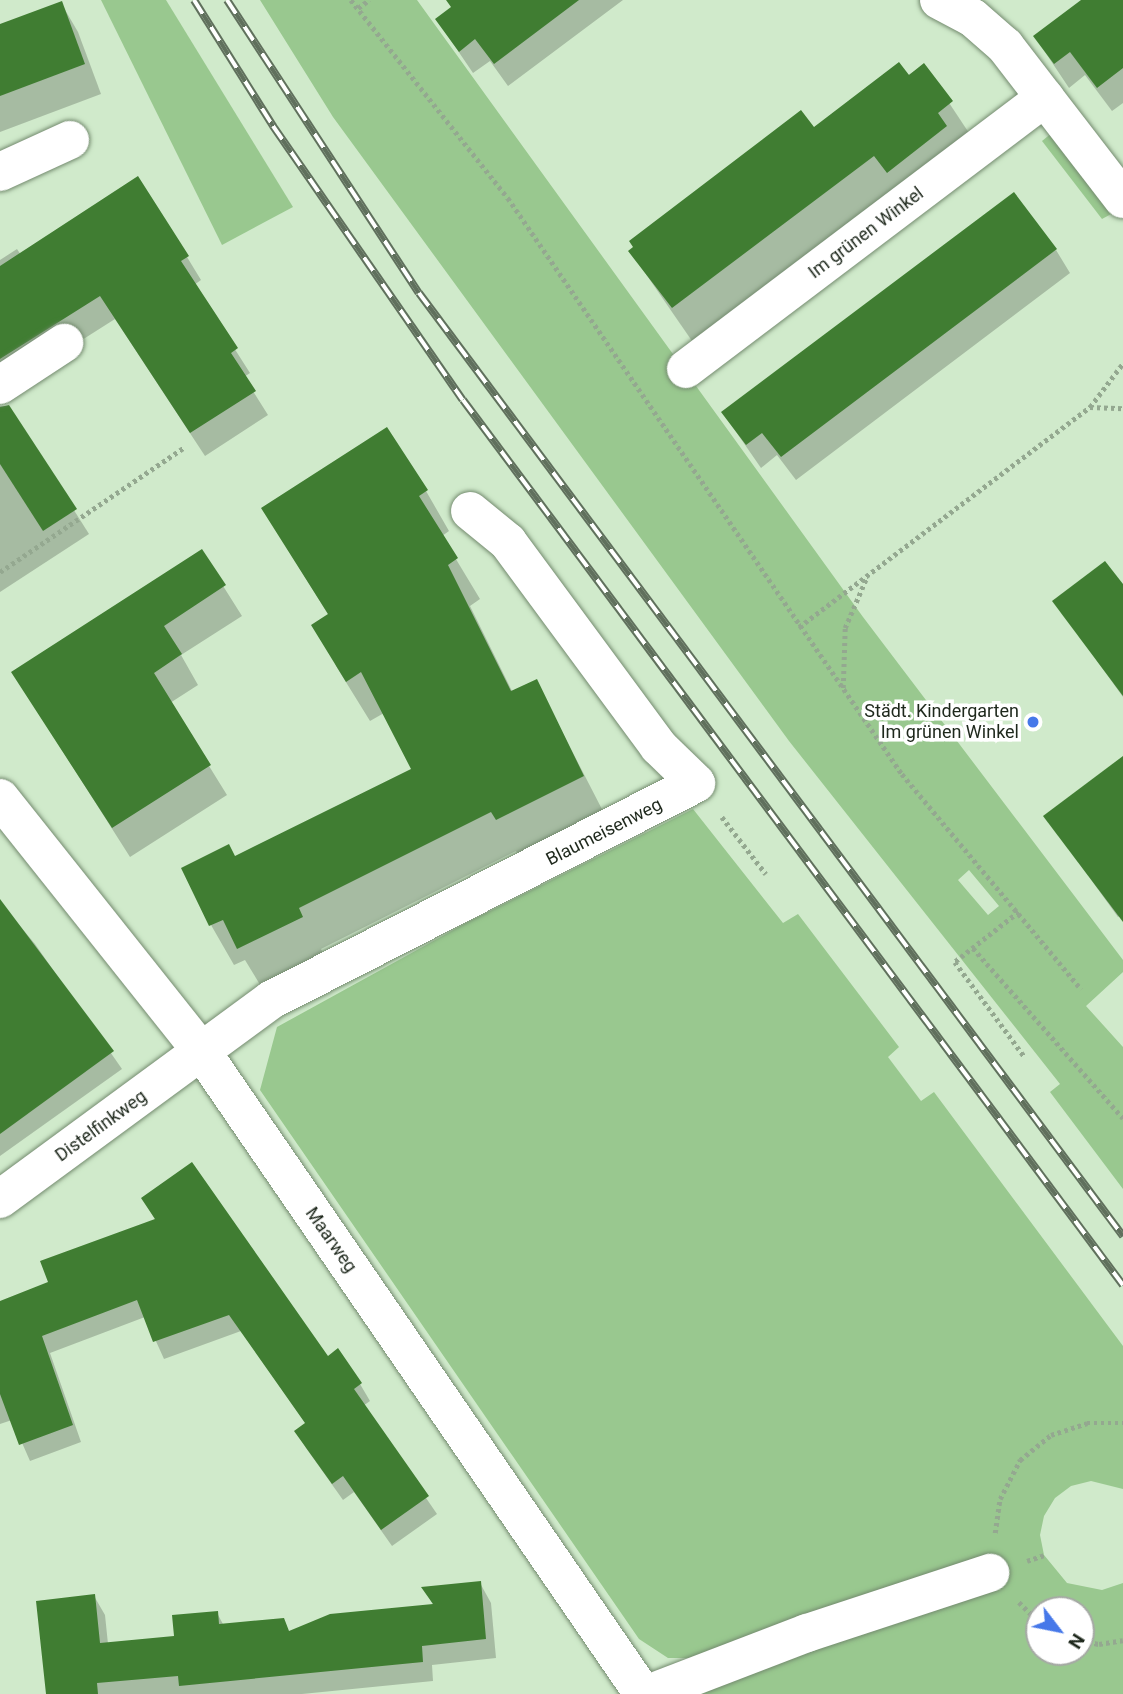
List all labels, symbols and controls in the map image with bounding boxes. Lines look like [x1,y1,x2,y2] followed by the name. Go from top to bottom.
[804,183,928,283] street label: Im grünen Winkel
[864,701,1019,744] place label: Städt. Kindergarten Im grünen Winkel
[1025,714,1041,730] marker: Städt. Kindergarten Im grünen Winkel
[543,794,665,870] street label: Blaumeisenweg
[51,1086,151,1166] street label: Distelfinkweg
[301,1203,361,1277] street label: Maarweg
[1025,1596,1095,1666] north arrow
[1063,1630,1090,1653] text: N

